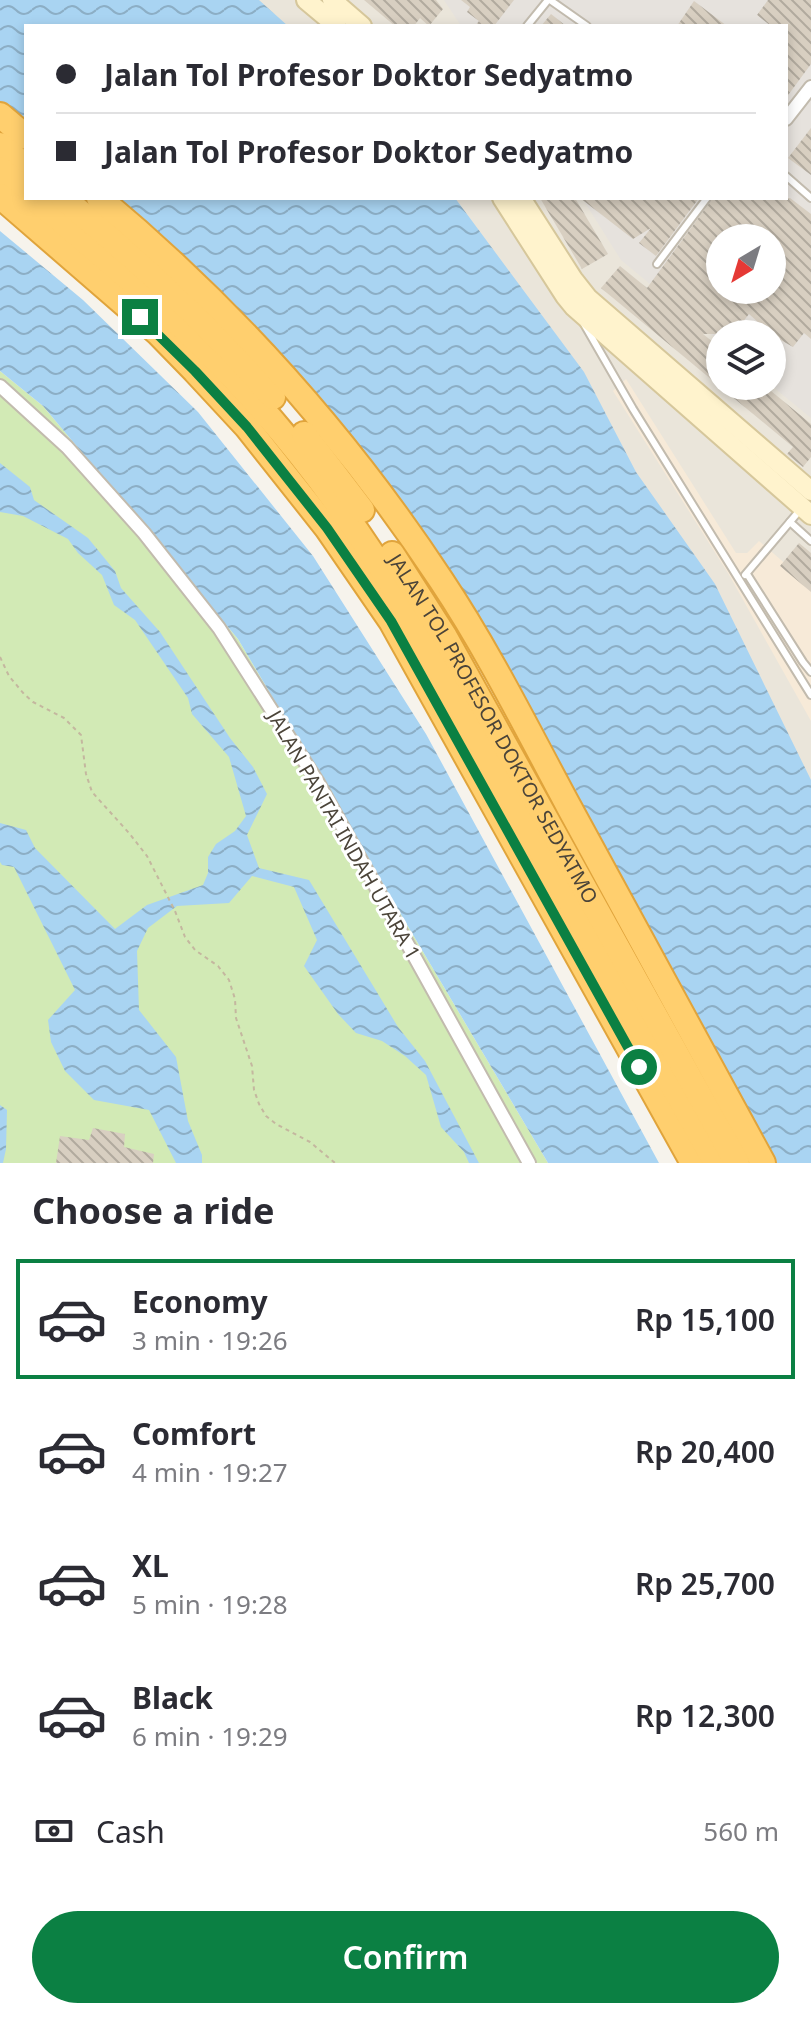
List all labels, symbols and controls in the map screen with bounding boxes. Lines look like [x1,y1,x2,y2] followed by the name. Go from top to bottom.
[104,54,633,95] text: Jalan Tol Profesor Doktor Sedyatmo
[104,131,633,172] text: Jalan Tol Profesor Doktor Sedyatmo
[706,224,786,304] north arrow
[706,224,786,400] map controls
[122,299,158,335] route end
[706,320,786,400] button: layers
[381,547,604,908] street label: JALAN TOL PROFESOR DOKTOR SEDYATMO
[261,704,427,964] street label: JALAN PANTAI INDAH UTARA 1
[621,1049,657,1085] route start
[32,1186,274,1235] text: Choose a ride
[132,1281,268,1322] text: Economy
[36,1283,108,1355] icon: car
[635,1299,775,1340] text: Rp 15,100
[132,1322,288,1358] text: 3 min · 19:26
[132,1413,256,1454] text: Comfort
[36,1415,108,1487] icon: car
[635,1431,775,1472] text: Rp 20,400
[132,1454,288,1490] text: 4 min · 19:27
[132,1545,169,1586] text: XL
[36,1547,108,1619] icon: car
[635,1563,775,1604] text: Rp 25,700
[132,1586,288,1622] text: 5 min · 19:28
[132,1677,213,1718] text: Black
[36,1679,108,1751] icon: car
[635,1695,775,1736] text: Rp 12,300
[132,1718,288,1754] text: 6 min · 19:29
[32,1809,76,1853] icon: cash
[96,1811,165,1852] text: Cash
[703,1813,779,1849] text: 560 m
[32,1911,779,2003] button: Confirm

